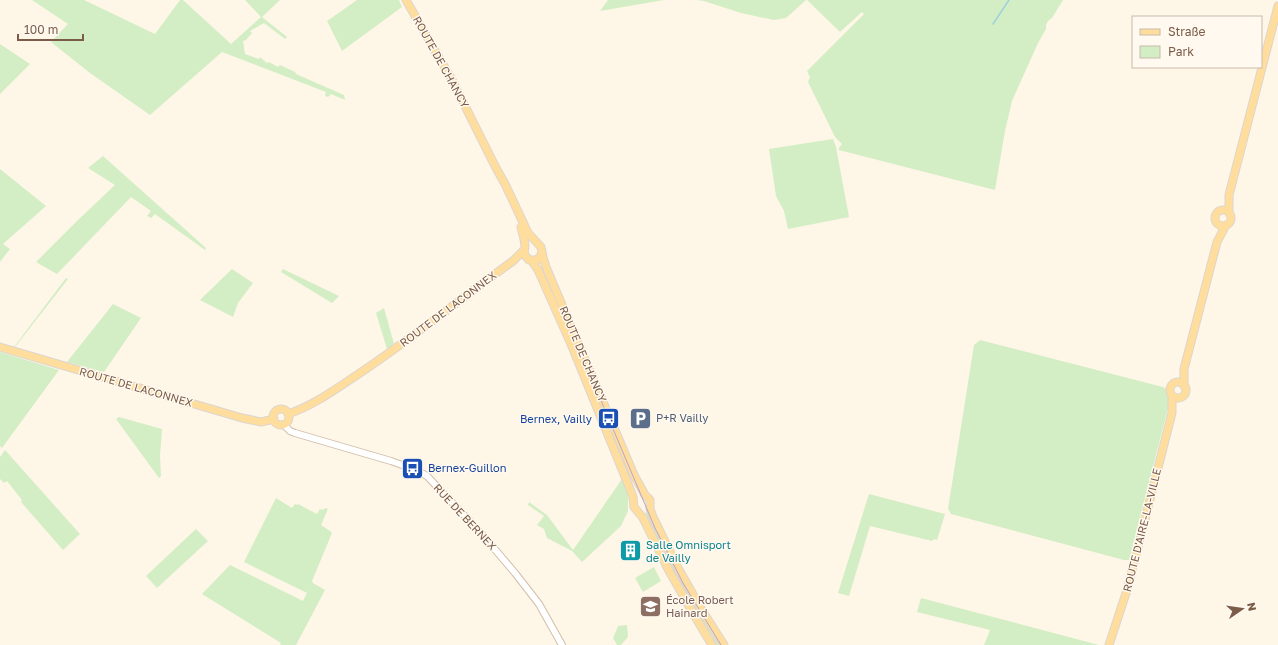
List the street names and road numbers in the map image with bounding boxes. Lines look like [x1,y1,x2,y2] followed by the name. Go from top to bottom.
[411,14,472,110] street label: ROUTE DE CHANCY
[397,268,498,349] street label: ROUTE DE LACONNEX
[557,304,610,404] street label: ROUTE DE CHANCY
[78,364,194,409] street label: ROUTE DE LACONNEX
[1120,467,1163,593] street label: ROUTE D'AIRE-LA-VILLE
[431,481,499,553] street label: RUE DE BERNEX

